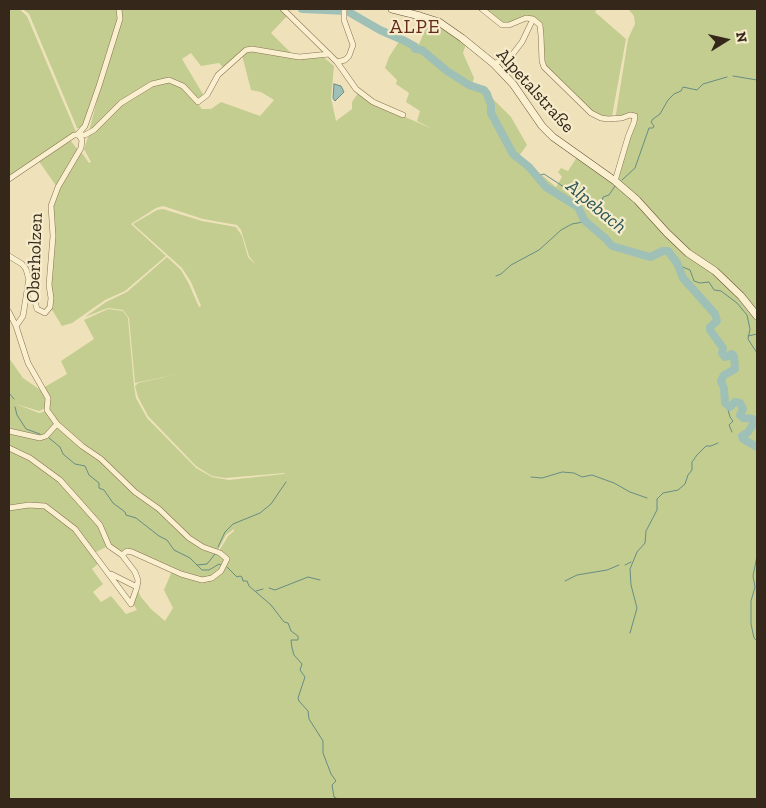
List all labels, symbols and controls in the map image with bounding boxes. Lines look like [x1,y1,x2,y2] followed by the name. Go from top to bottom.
[389,15,441,39] district label: ALPE
[701,15,751,65] north arrow
[732,31,751,44] text: N
[492,44,578,138] street label: Alpetalstraße
[561,175,631,239] water label: Alpebach
[23,213,47,303] street label: Oberholzen

